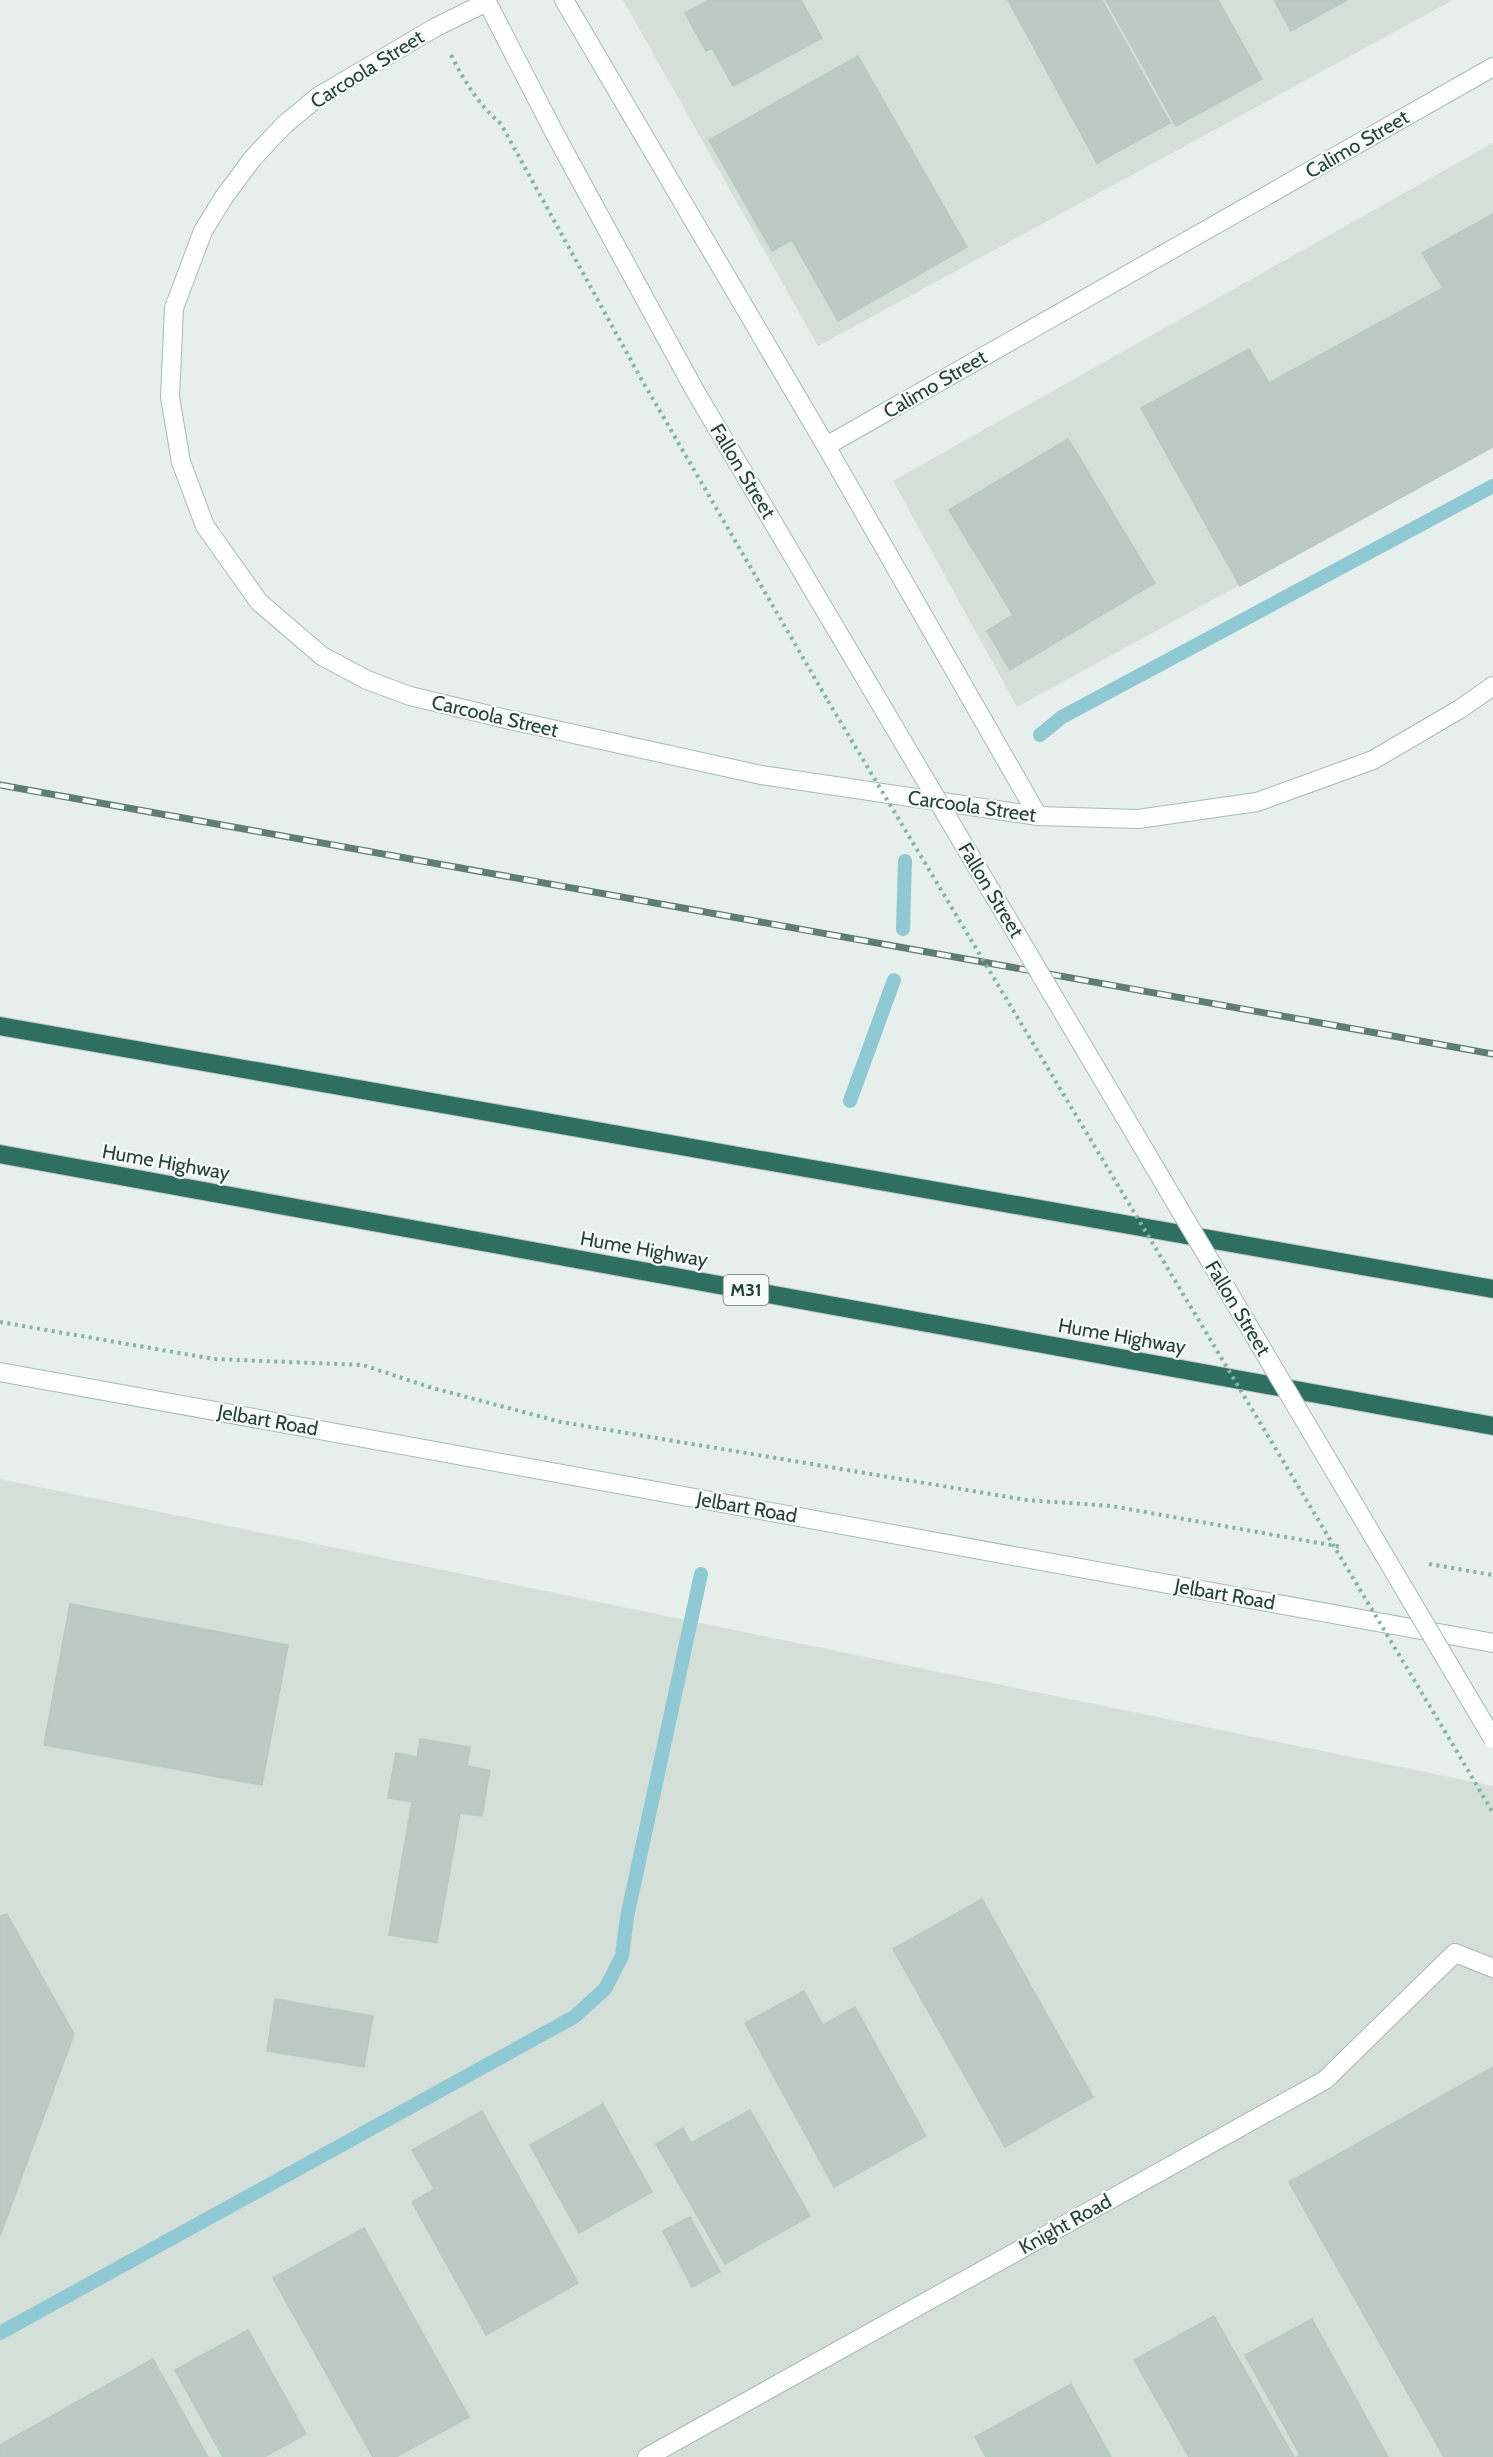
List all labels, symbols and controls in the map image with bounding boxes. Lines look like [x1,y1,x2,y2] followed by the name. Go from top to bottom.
[306,24,428,113] street label: Carcoola Street
[1301,105,1413,183] street label: Calimo Street
[879,345,991,423] street label: Calimo Street
[705,419,781,523] street label: Fallon Street
[429,690,561,742] street label: Carcoola Street
[906,785,1038,827] street label: Carcoola Street
[953,838,1029,942] street label: Fallon Street
[100,1139,232,1185] street label: Hume Highway
[578,1226,710,1272] street label: Hume Highway
[1200,1256,1276,1360] street label: Fallon Street
[724,1275,768,1305] road number: M31
[1056,1313,1188,1359] street label: Hume Highway
[215,1399,320,1441] street label: Jelbart Road
[694,1486,799,1528] street label: Jelbart Road
[1172,1573,1277,1615] street label: Jelbart Road
[1015,2189,1115,2259] street label: Knight Road

